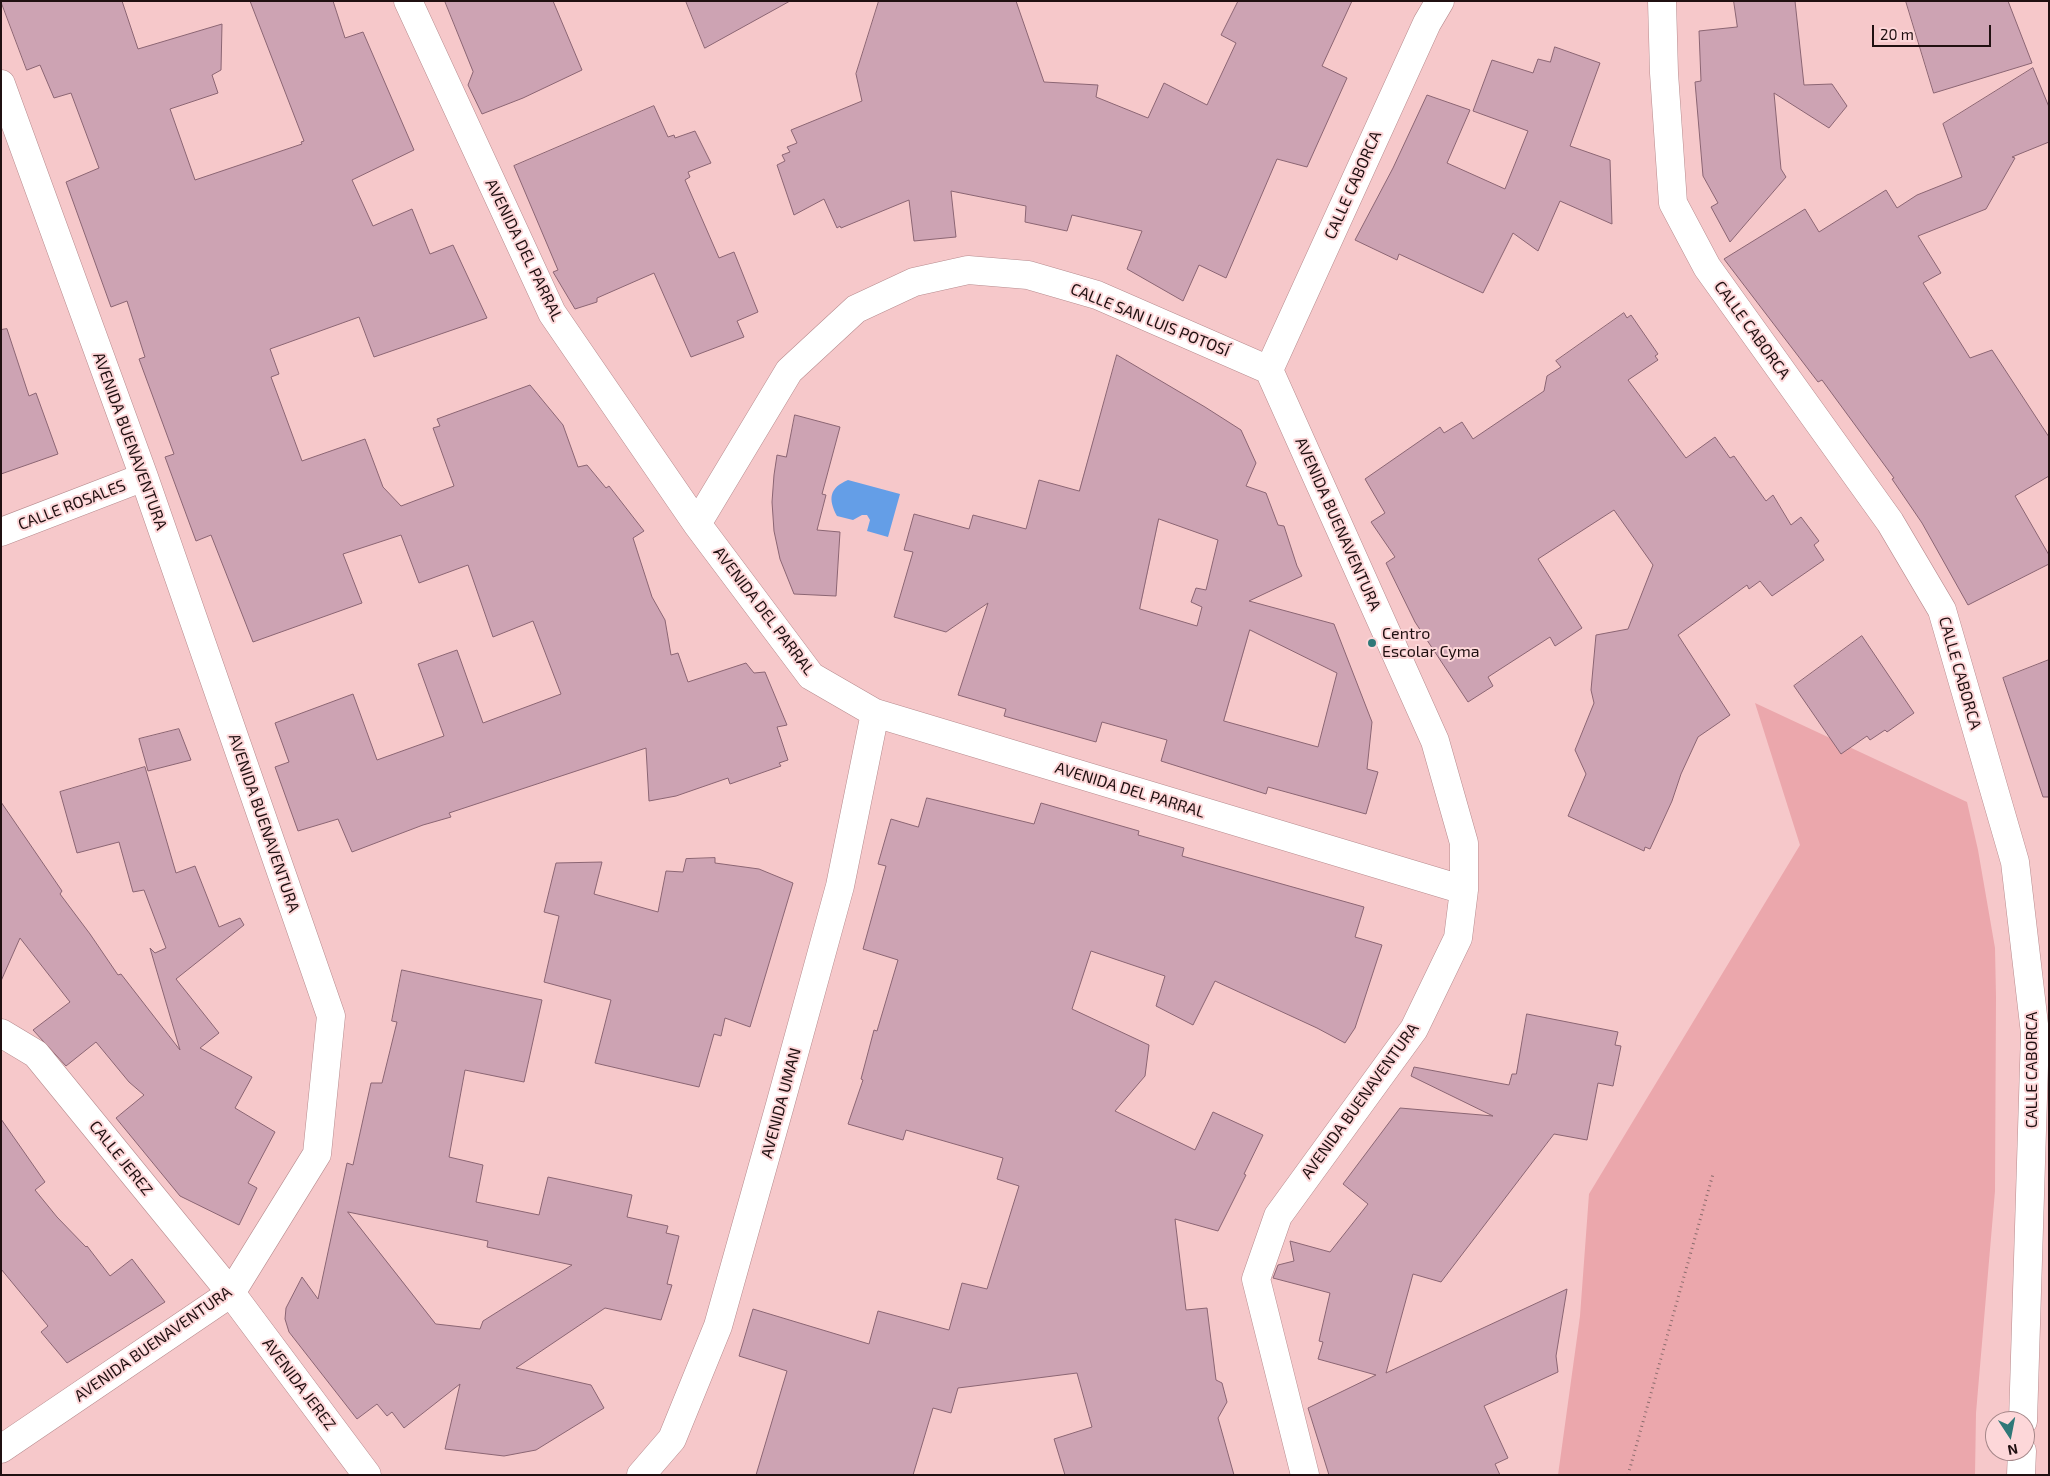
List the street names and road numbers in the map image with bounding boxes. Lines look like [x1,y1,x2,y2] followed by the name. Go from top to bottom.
[1320,128,1386,242] street label: CALLE CABORCA
[481,176,567,324] street label: AVENIDA DEL PARRAL
[1710,277,1794,383] street label: CALLE CABORCA
[1068,279,1232,361] street label: CALLE SAN LUIS POTOSÍ
[89,350,171,532] street label: AVENIDA BUENAVENTURA
[1291,434,1385,614] street label: AVENIDA BUENAVENTURA
[15,476,129,534] street label: CALLE ROSALES
[709,543,819,679] street label: AVENIDA DEL PARRAL
[1935,614,1985,732] street label: CALLE CABORCA
[224,731,304,915] street label: AVENIDA BUENAVENTURA
[1053,758,1207,822] street label: AVENIDA DEL PARRAL
[2022,1012,2042,1128] street label: CALLE CABORCA
[1297,1019,1423,1183] street label: AVENIDA BUENAVENTURA
[757,1046,805,1160] street label: AVENIDA UMAN
[85,1117,157,1199] street label: CALLE JEREZ
[71,1282,235,1406] street label: AVENIDA BUENAVENTURA
[258,1334,340,1434] street label: AVENIDA JEREZ

